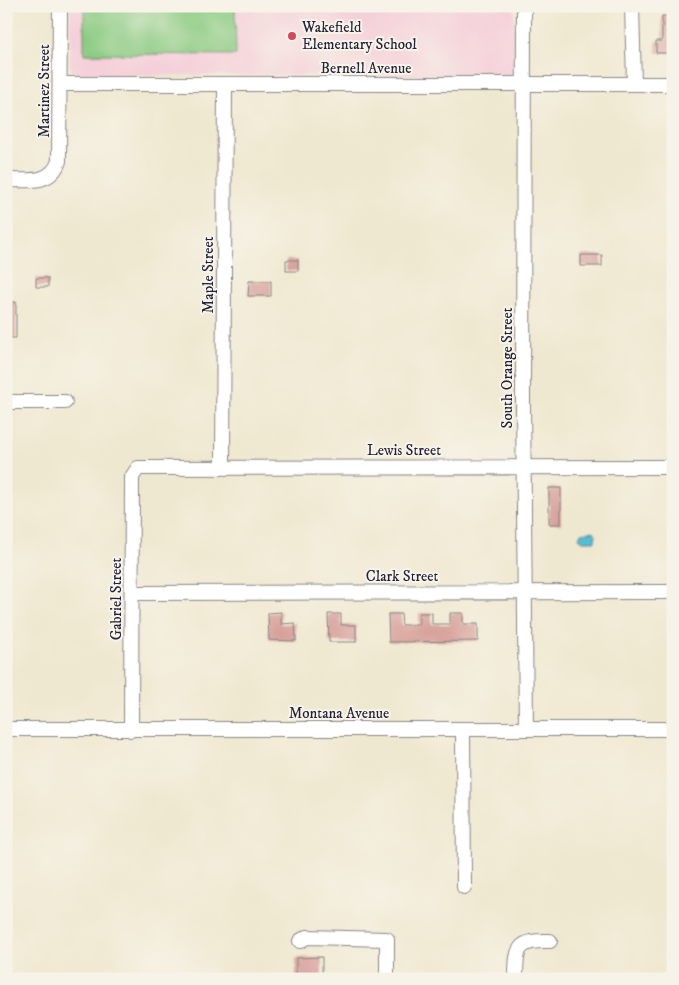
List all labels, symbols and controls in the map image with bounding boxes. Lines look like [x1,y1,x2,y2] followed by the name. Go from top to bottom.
[301,18,417,54] place label: Wakefield Elementary School
[286,30,298,42] marker: Wakefield Elementary School
[35,44,54,138] street label: Martinez Street
[321,59,411,78] street label: Bernell Avenue
[199,236,218,313] street label: Maple Street
[498,307,517,428] street label: South Orange Street
[367,441,441,460] street label: Lewis Street
[107,557,126,640] street label: Gabriel Street
[366,567,438,586] street label: Clark Street
[289,704,389,723] street label: Montana Avenue

